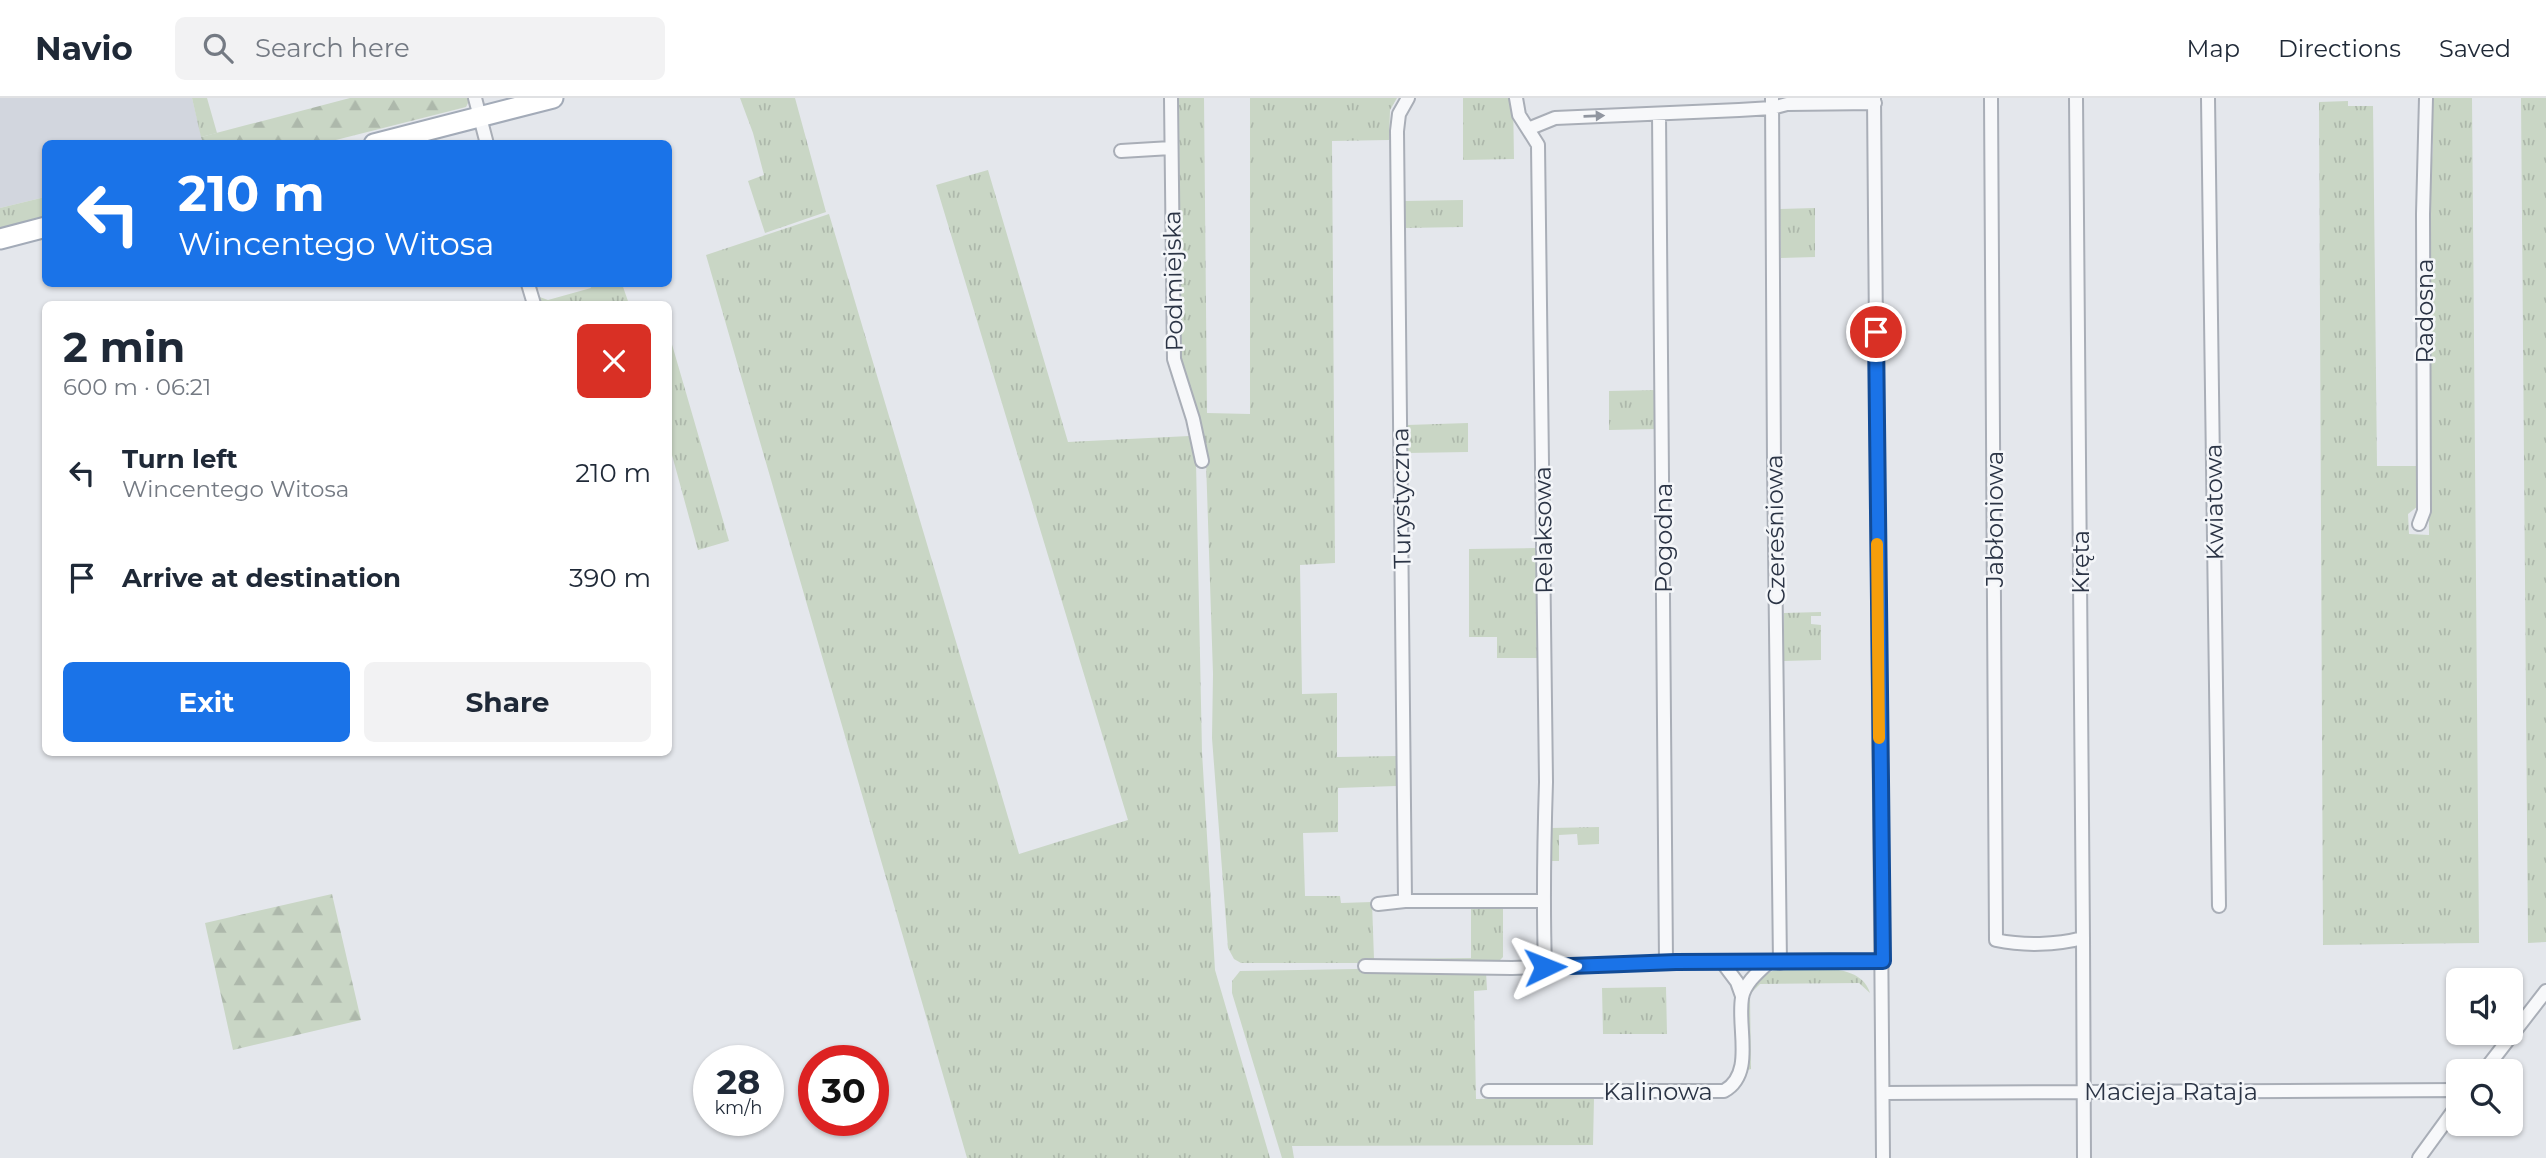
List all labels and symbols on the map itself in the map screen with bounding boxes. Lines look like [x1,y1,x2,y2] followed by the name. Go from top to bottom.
[1583,111,1605,122] one-way arrow
[1157,210,1189,352] street label: Podmiejska
[2410,259,2439,363] street label: Radosna
[1846,302,1906,362] pin
[1385,427,1417,569] street label: Turystyczna
[2198,443,2230,561] street label: Kwiatowa
[1980,451,2009,588] street label: Jabłoniowa
[1759,454,1791,606] street label: Czereśniowa
[1527,466,1559,594] street label: Relaksowa
[1649,483,1678,593] street label: Pogodna
[2066,530,2095,594] street label: Kręta
[1508,930,1582,1004] position arrow
[798,1045,889,1136] speed limit sign: 30
[1603,1077,1713,1106] street label: Kalinowa
[2084,1077,2258,1106] street label: Macieja Rataja

